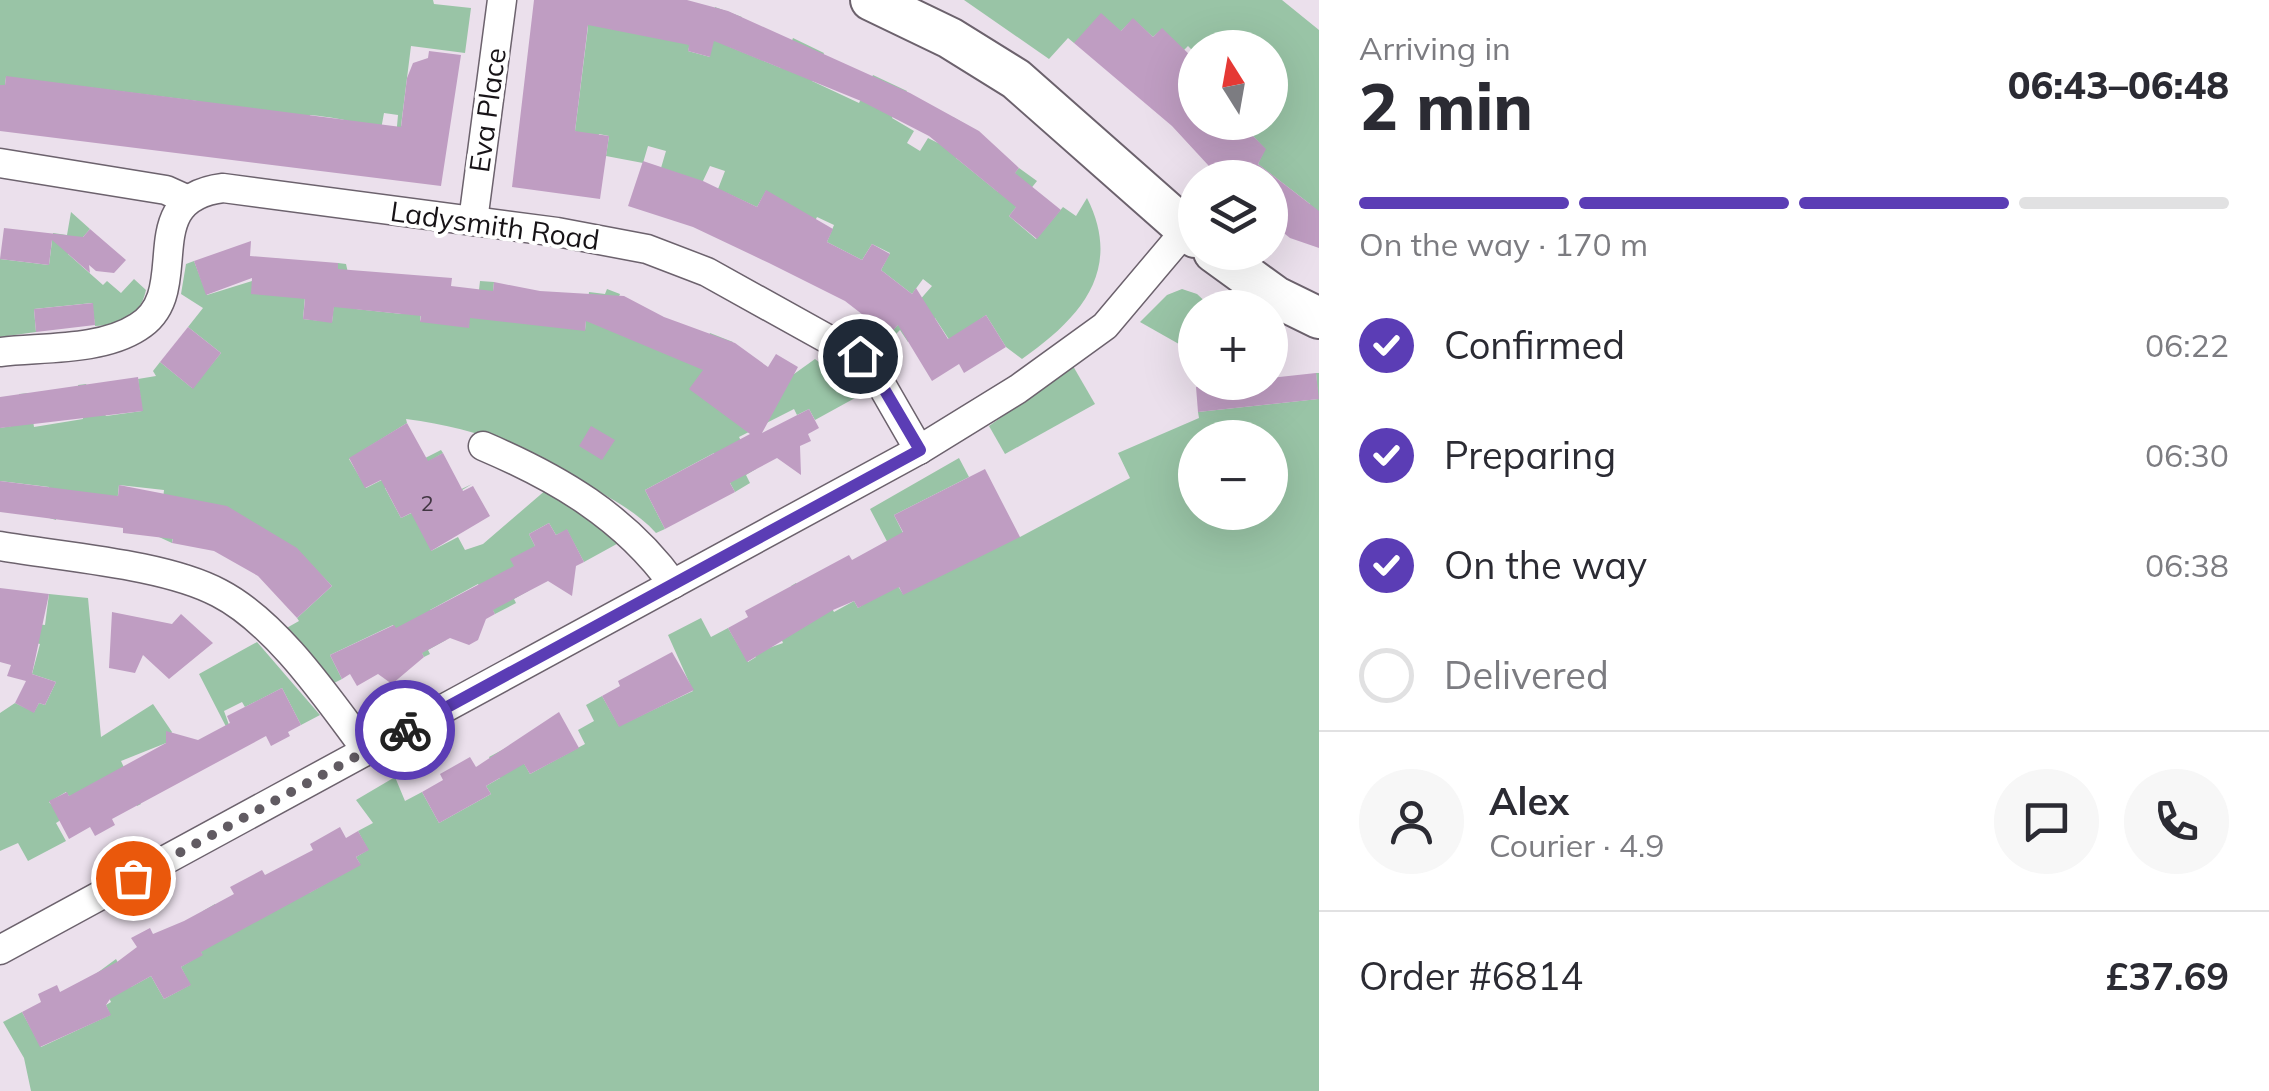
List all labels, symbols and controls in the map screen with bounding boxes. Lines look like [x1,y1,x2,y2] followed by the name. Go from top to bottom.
[1359,28,1511,68] text: Arriving in
[1178,30,1288,140] north arrow
[1178,30,1288,530] map controls
[461,45,513,175] street label: Eva Place
[2008,61,2229,109] text: 06:43–06:48
[1359,65,1533,146] text: 2 min
[1178,160,1288,270] button: layers
[388,193,602,257] street label: Ladysmith Road
[1359,224,1648,264] text: On the way · 170 m
[1178,290,1288,400] button: +
[818,314,903,399] pin
[1359,318,1414,373] icon: check
[1444,321,1625,369] text: Confirmed
[2145,325,2229,365] text: 06:22
[833,329,888,384] icon: home
[1178,420,1288,530] button: −
[1359,428,1414,483] icon: check
[1444,431,1616,479] text: Preparing
[2145,435,2229,475] text: 06:30
[420,489,434,517] house number: 2
[1359,538,1414,593] icon: check
[1444,541,1647,589] text: On the way
[2145,545,2229,585] text: 06:38
[1444,651,1609,699] text: Delivered
[355,680,455,780] courier
[378,703,433,758] icon: bike
[1359,769,1464,874] button: person
[1994,769,2099,874] button: chat
[2124,769,2229,874] button: phone
[1489,777,1569,825] text: Alex
[1489,825,1665,865] text: Courier · 4.9
[91,836,176,921] pin
[106,851,161,906] icon: bag
[1359,952,1583,1000] text: Order #6814
[2106,952,2229,1000] text: £37.69

